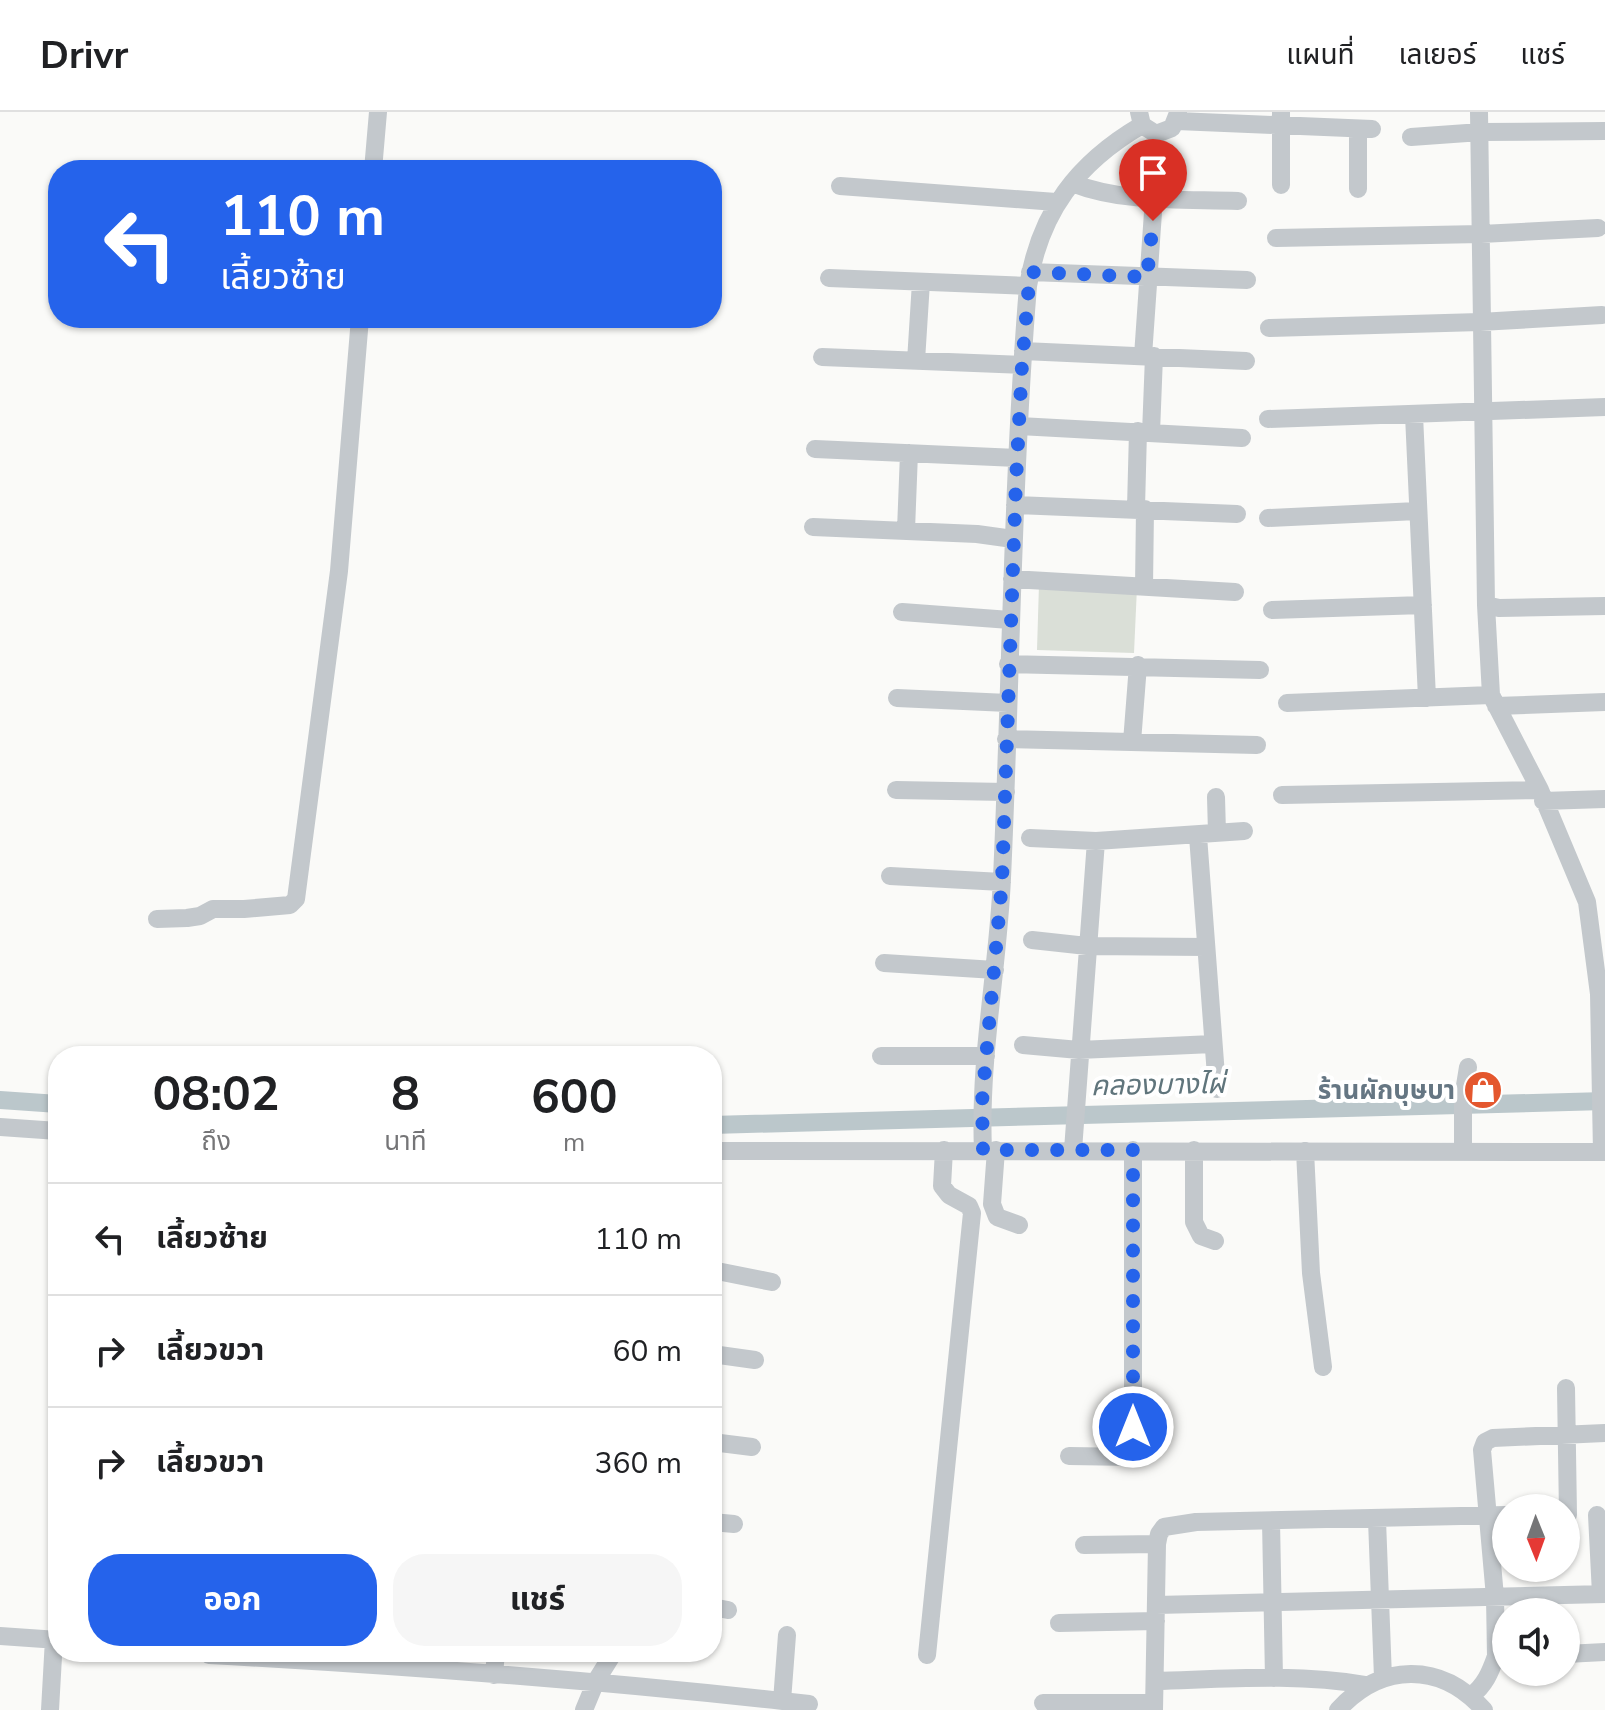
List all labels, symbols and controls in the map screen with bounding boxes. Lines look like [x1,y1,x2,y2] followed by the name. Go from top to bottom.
[40,30,128,81] text: Drivr
[1286,36,1355,74] text: แผนที่
[1399,36,1476,74] text: เลเยอร์
[1520,36,1565,74] text: แชร์
[1119,139,1187,221] pin
[1131,151,1175,195] icon: arrive
[220,178,385,255] text: 110 m
[88,192,192,296] icon: left
[220,253,346,302] text: เลี้ยวซ้าย
[153,1061,280,1127] text: 08:02
[391,1061,420,1127] text: 8
[531,1064,617,1130] text: 600
[1091,1065,1229,1105] water label: คลองบางไผ่
[1462,1069,1504,1111] shop icon: ร้านผักบุษบา
[1318,1073,1455,1108] place label: ร้านผักบุษบา
[201,1124,231,1159] text: ถึง
[384,1124,427,1159] text: นาที
[563,1125,585,1160] text: m
[88,1217,132,1261] icon: left
[156,1218,268,1259] text: เลี้ยวซ้าย
[595,1219,682,1260] text: 110 m
[88,1329,132,1373] icon: right
[156,1330,264,1371] text: เลี้ยวขวา
[613,1331,682,1372] text: 60 m
[1091,1385,1175,1469] position arrow
[88,1441,132,1485] icon: right
[156,1442,264,1483] text: เลี้ยวขวา
[595,1443,682,1484] text: 360 m
[1492,1494,1580,1582] north arrow
[1492,1494,1580,1686] map controls
[88,1554,377,1646] button: ออก
[393,1554,682,1646] button: แชร์
[1492,1598,1580,1686] button: sound

